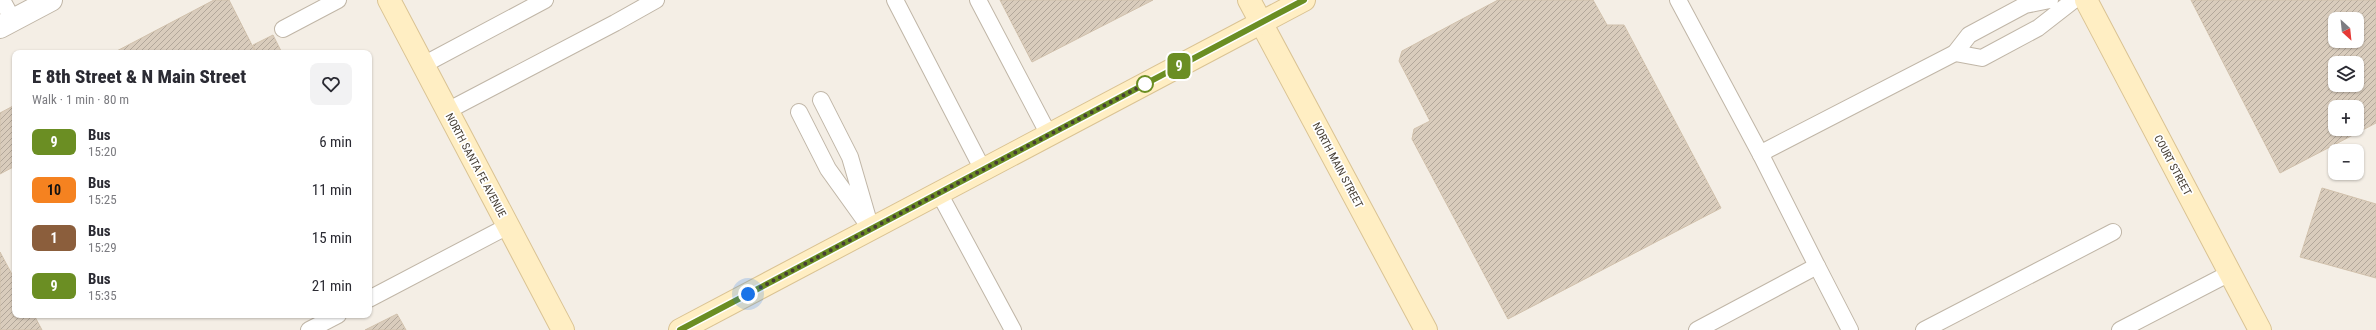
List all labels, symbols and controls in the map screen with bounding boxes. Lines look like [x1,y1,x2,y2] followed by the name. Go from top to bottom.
[2328,12,2364,48] north arrow
[2328,12,2364,180] map controls
[1166,53,1192,79] line badge: 9
[2328,56,2364,92] button: layers
[1175,58,1183,74] text: 9
[310,63,352,105] button: heart
[32,65,246,88] text: E 8th Street & N Main Street
[1136,75,1154,93] unlabelled marker
[32,92,129,107] text: Walk · 1 min · 80 m
[2328,100,2364,136] button: +
[443,111,509,220] street label: NORTH SANTA FE AVENUE
[1310,120,1366,210] street label: NORTH MAIN STREET
[88,126,111,144] text: Bus
[319,133,352,151] text: 6 min
[2151,133,2194,198] street label: COURT STREET
[50,134,58,150] text: 9
[88,144,117,159] text: 15:20
[2328,144,2364,180] button: −
[88,174,111,192] text: Bus
[312,181,352,199] text: 11 min
[47,182,61,198] text: 10
[88,192,117,207] text: 15:25
[88,222,111,240] text: Bus
[312,229,352,247] text: 15 min
[50,230,58,246] text: 1
[88,240,117,255] text: 15:29
[88,270,111,288] text: Bus
[312,277,352,295] text: 21 min
[50,278,58,294] text: 9
[738,284,758,304] your location
[88,288,117,303] text: 15:35

